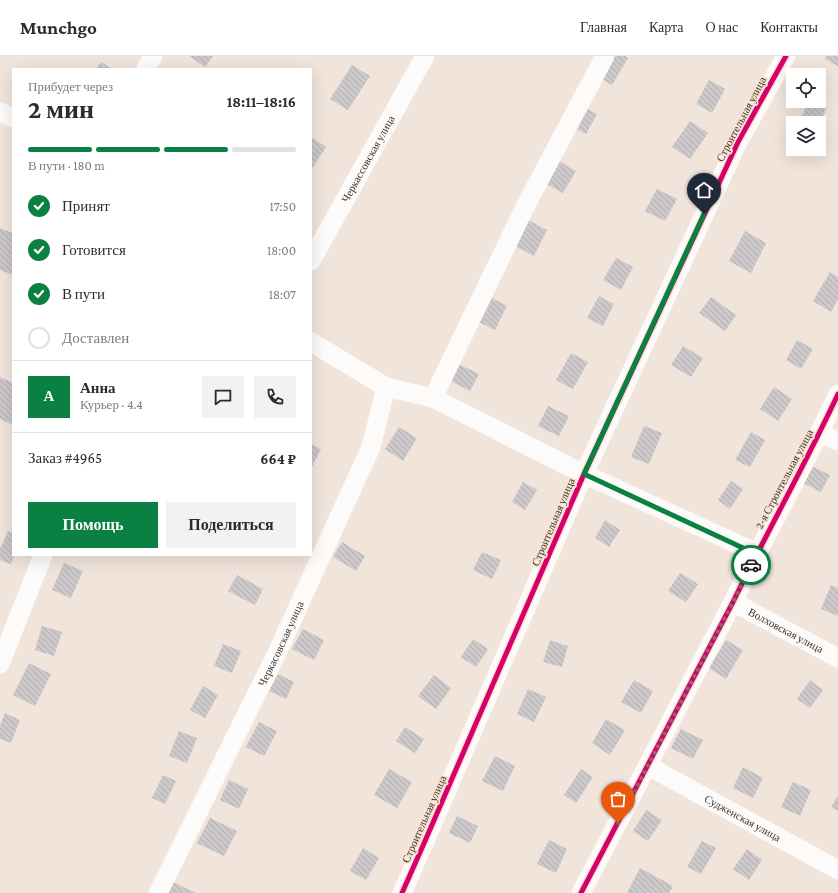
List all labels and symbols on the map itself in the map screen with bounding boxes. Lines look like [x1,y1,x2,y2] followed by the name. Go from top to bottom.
[714,74,768,163] street label: Строительная улица
[339,113,397,204] street label: Черкассовская улица
[687,173,721,214] pin
[753,427,815,531] street label: 2-я Строительная улица
[529,476,577,568] street label: Строительная улица
[731,545,771,585] courier
[256,599,306,688] street label: Черкасовская улица
[746,605,826,655] street label: Волховская улица
[399,773,449,865] street label: Строительная улица
[601,782,635,823] pin
[703,792,783,844] street label: Судженская улица

